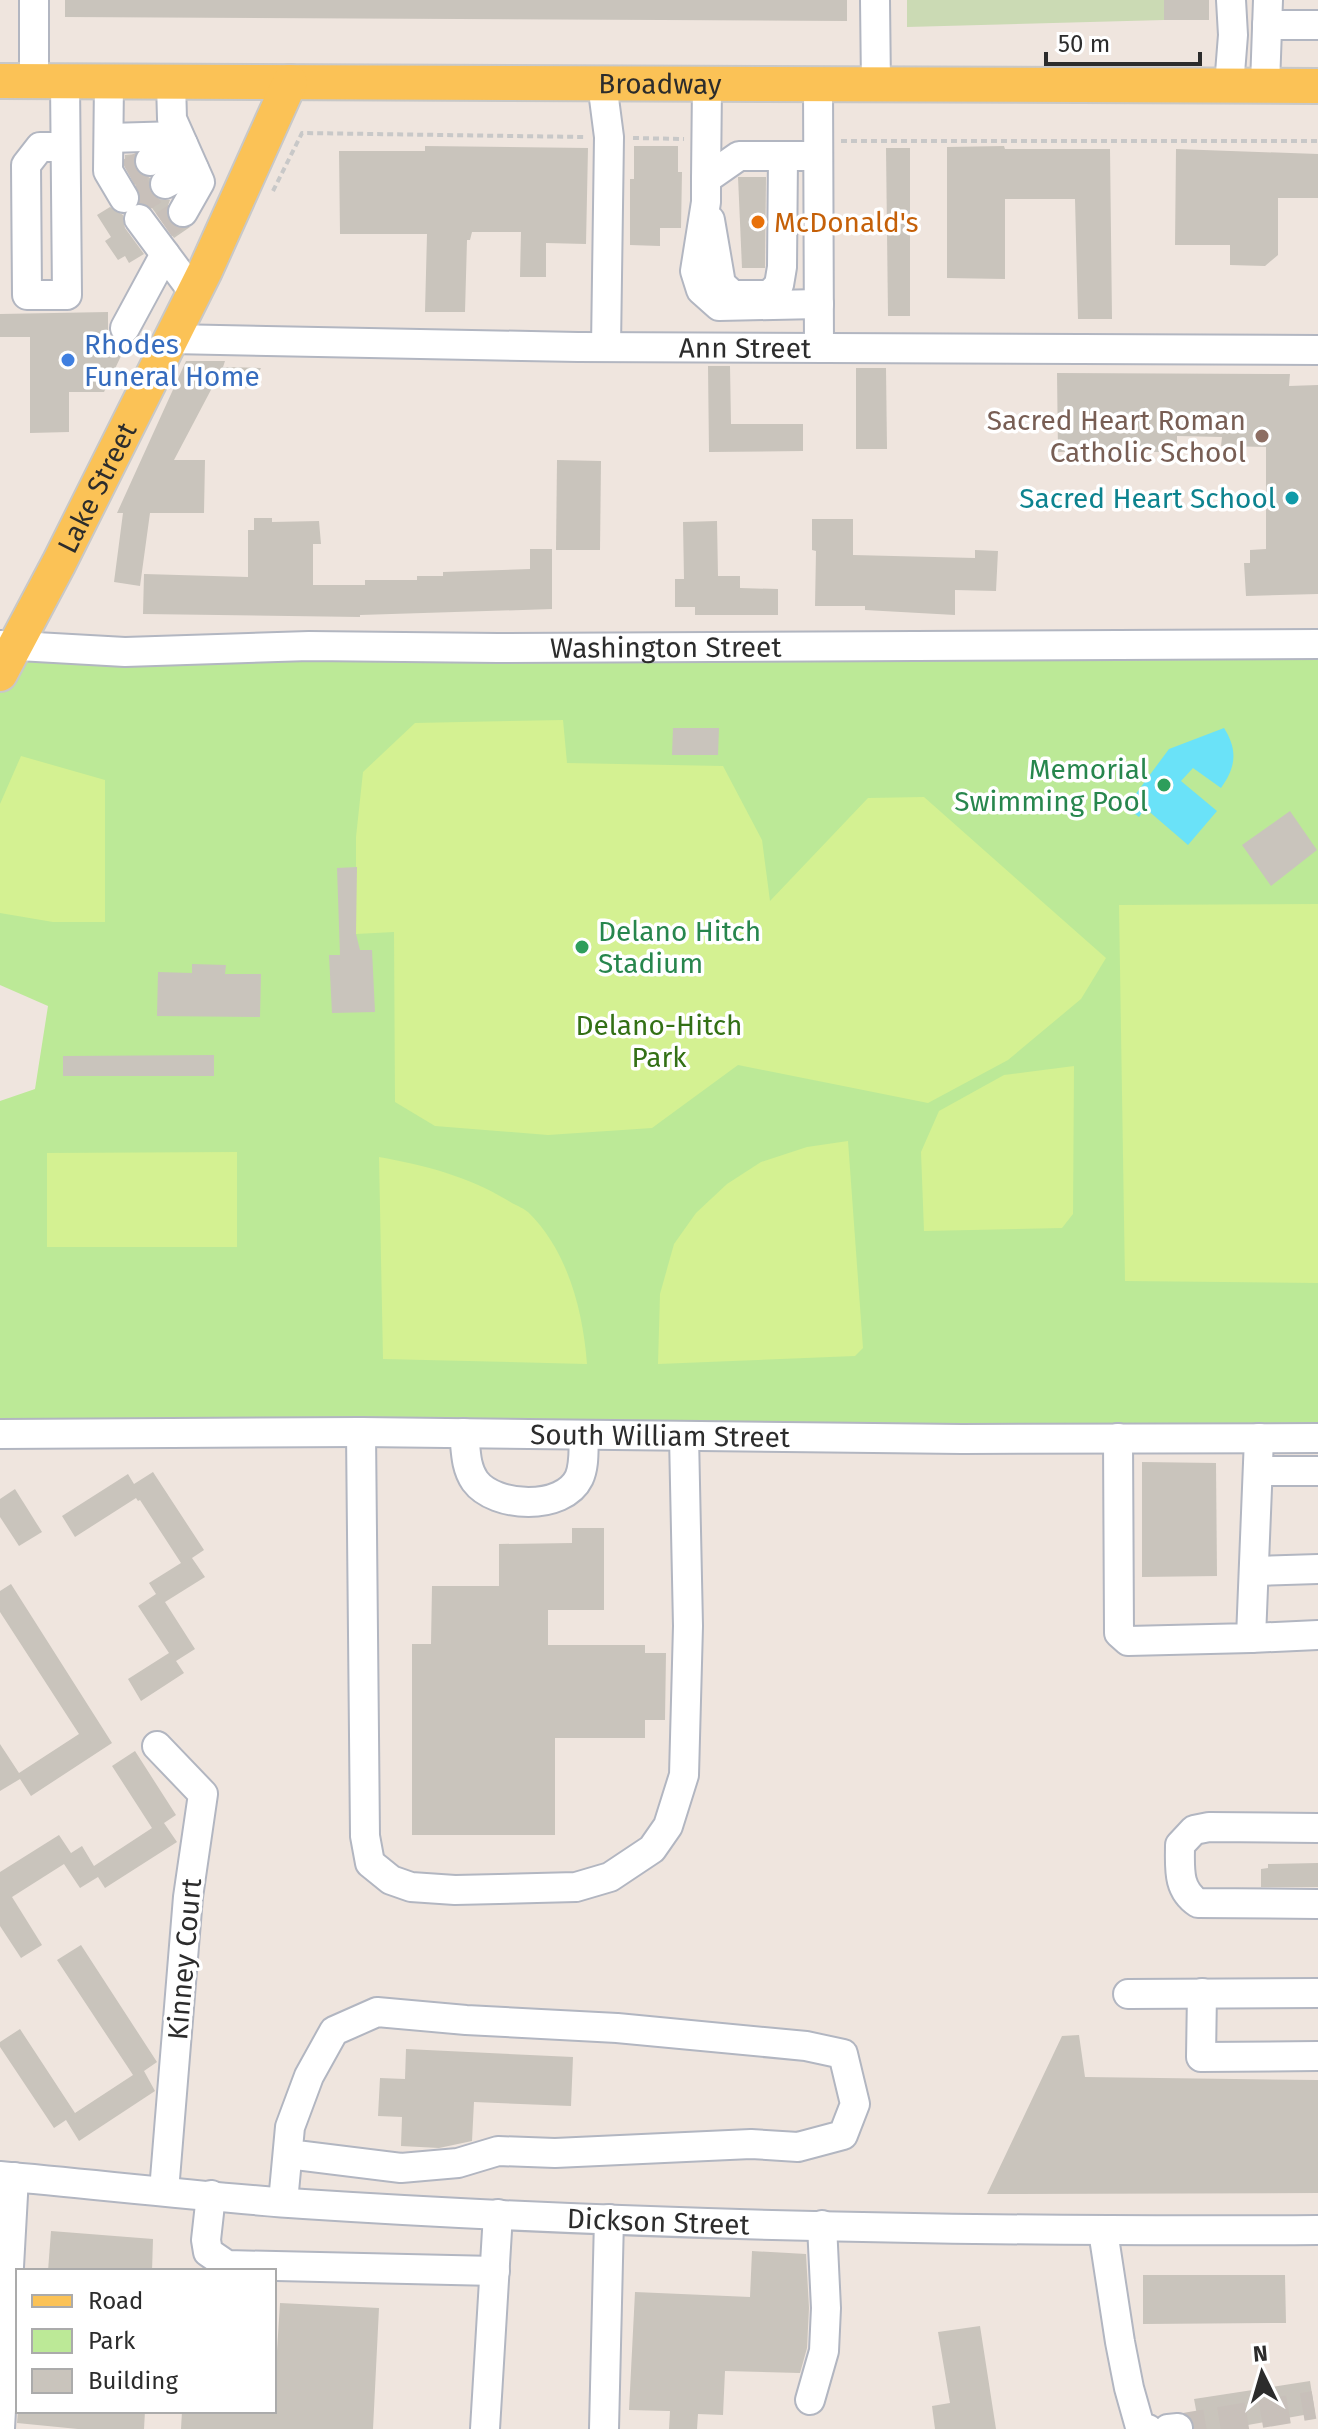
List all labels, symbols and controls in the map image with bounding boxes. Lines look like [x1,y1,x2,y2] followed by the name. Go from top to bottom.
[1046,16,1200,66] scale bar
[1058,30,1110,58] text: 50 m
[598,67,722,101] street label: Broadway
[774,206,919,239] place label: McDonald's
[749,213,767,231] marker: McDonald's
[84,328,260,393] place label: Rhodes Funeral Home
[679,331,812,365] street label: Ann Street
[59,351,77,369] marker: Rhodes Funeral Home
[987,404,1246,469] place label: Sacred Heart Roman Catholic School
[51,416,144,559] street label: Lake Street
[1253,427,1271,445] marker: Sacred Heart Roman Catholic School
[1019,482,1276,515] place label: Sacred Heart School
[1283,489,1301,507] marker: Sacred Heart School
[550,631,782,665] street label: Washington Street
[954,753,1148,818] place label: Memorial Swimming Pool
[1155,776,1173,794] marker: Memorial Swimming Pool
[598,915,761,980] place label: Delano Hitch Stadium
[573,938,591,956] marker: Delano Hitch Stadium
[575,1009,743,1074] park label: Delano-Hitch Park
[530,1418,791,1454] street label: South William Street
[161,1876,208,2041] street label: Kinney Court
[566,2202,751,2241] street label: Dickson Street
[16,2269,276,2413] legend
[88,2287,143,2315] text: Road
[88,2327,136,2355] text: Park
[1222,2333,1302,2413] north arrow
[1252,2339,1269,2368] text: N
[88,2367,178,2395] text: Building

